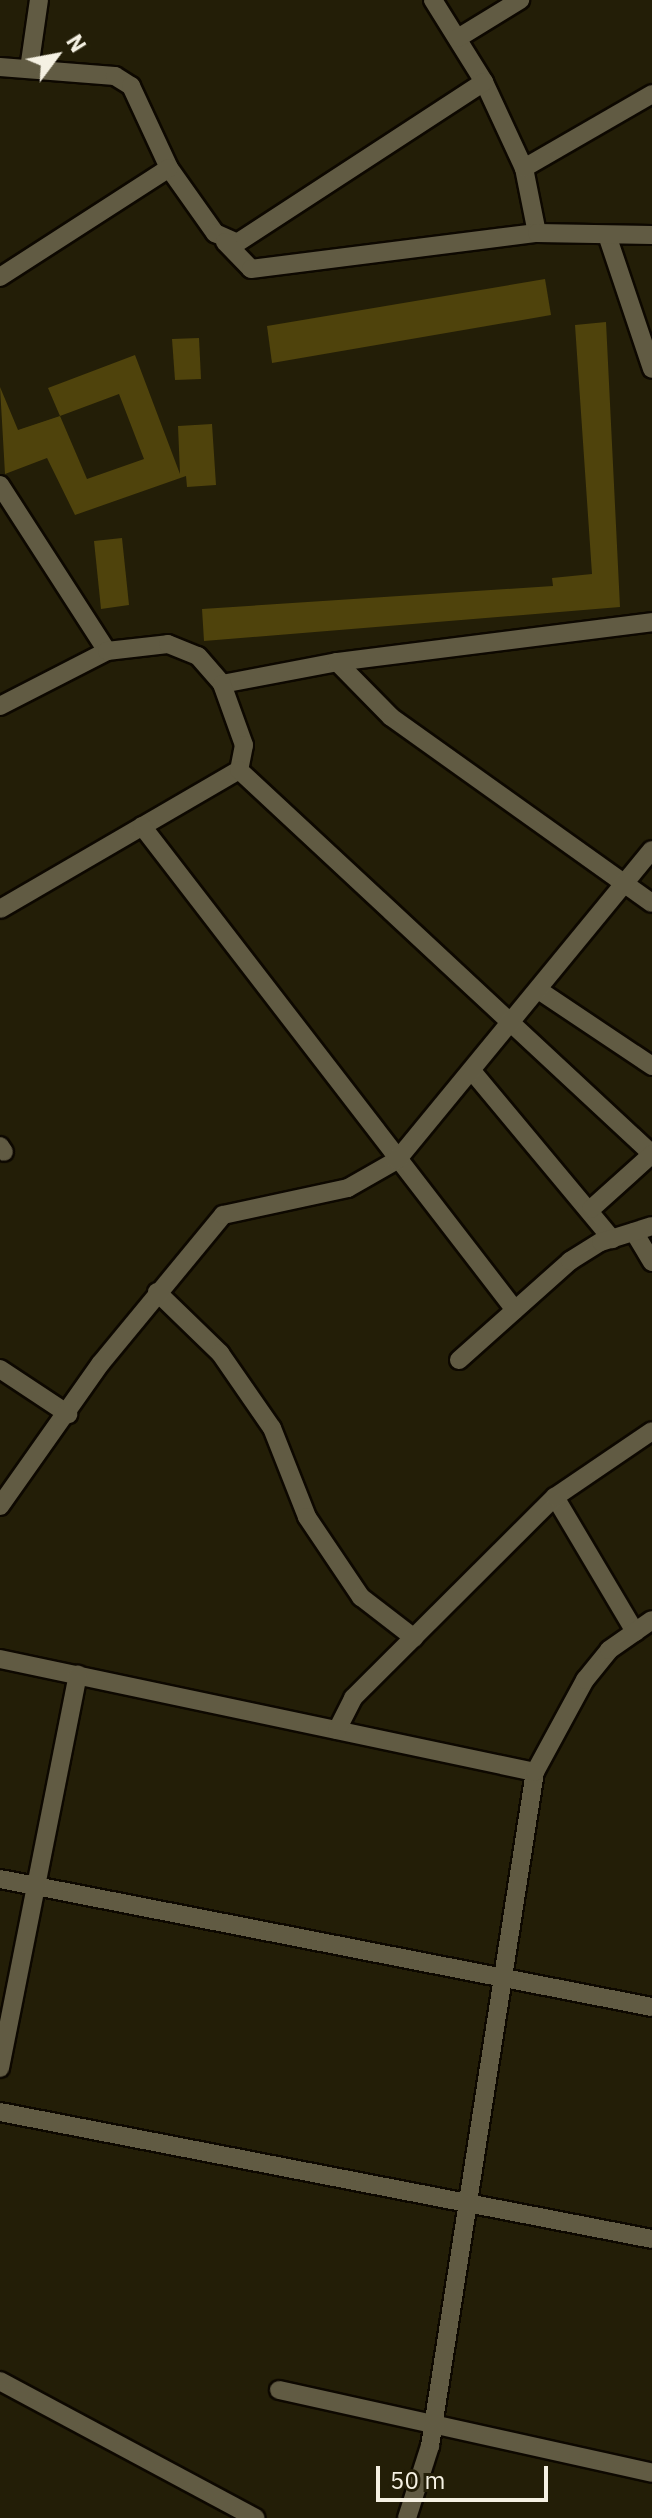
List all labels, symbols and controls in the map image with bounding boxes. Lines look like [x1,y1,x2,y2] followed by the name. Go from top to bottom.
[16,16,96,96] north arrow
[60,29,93,57] text: N
[380,2450,552,2500] scale bar
[390,2464,445,2496] text: 50 m

